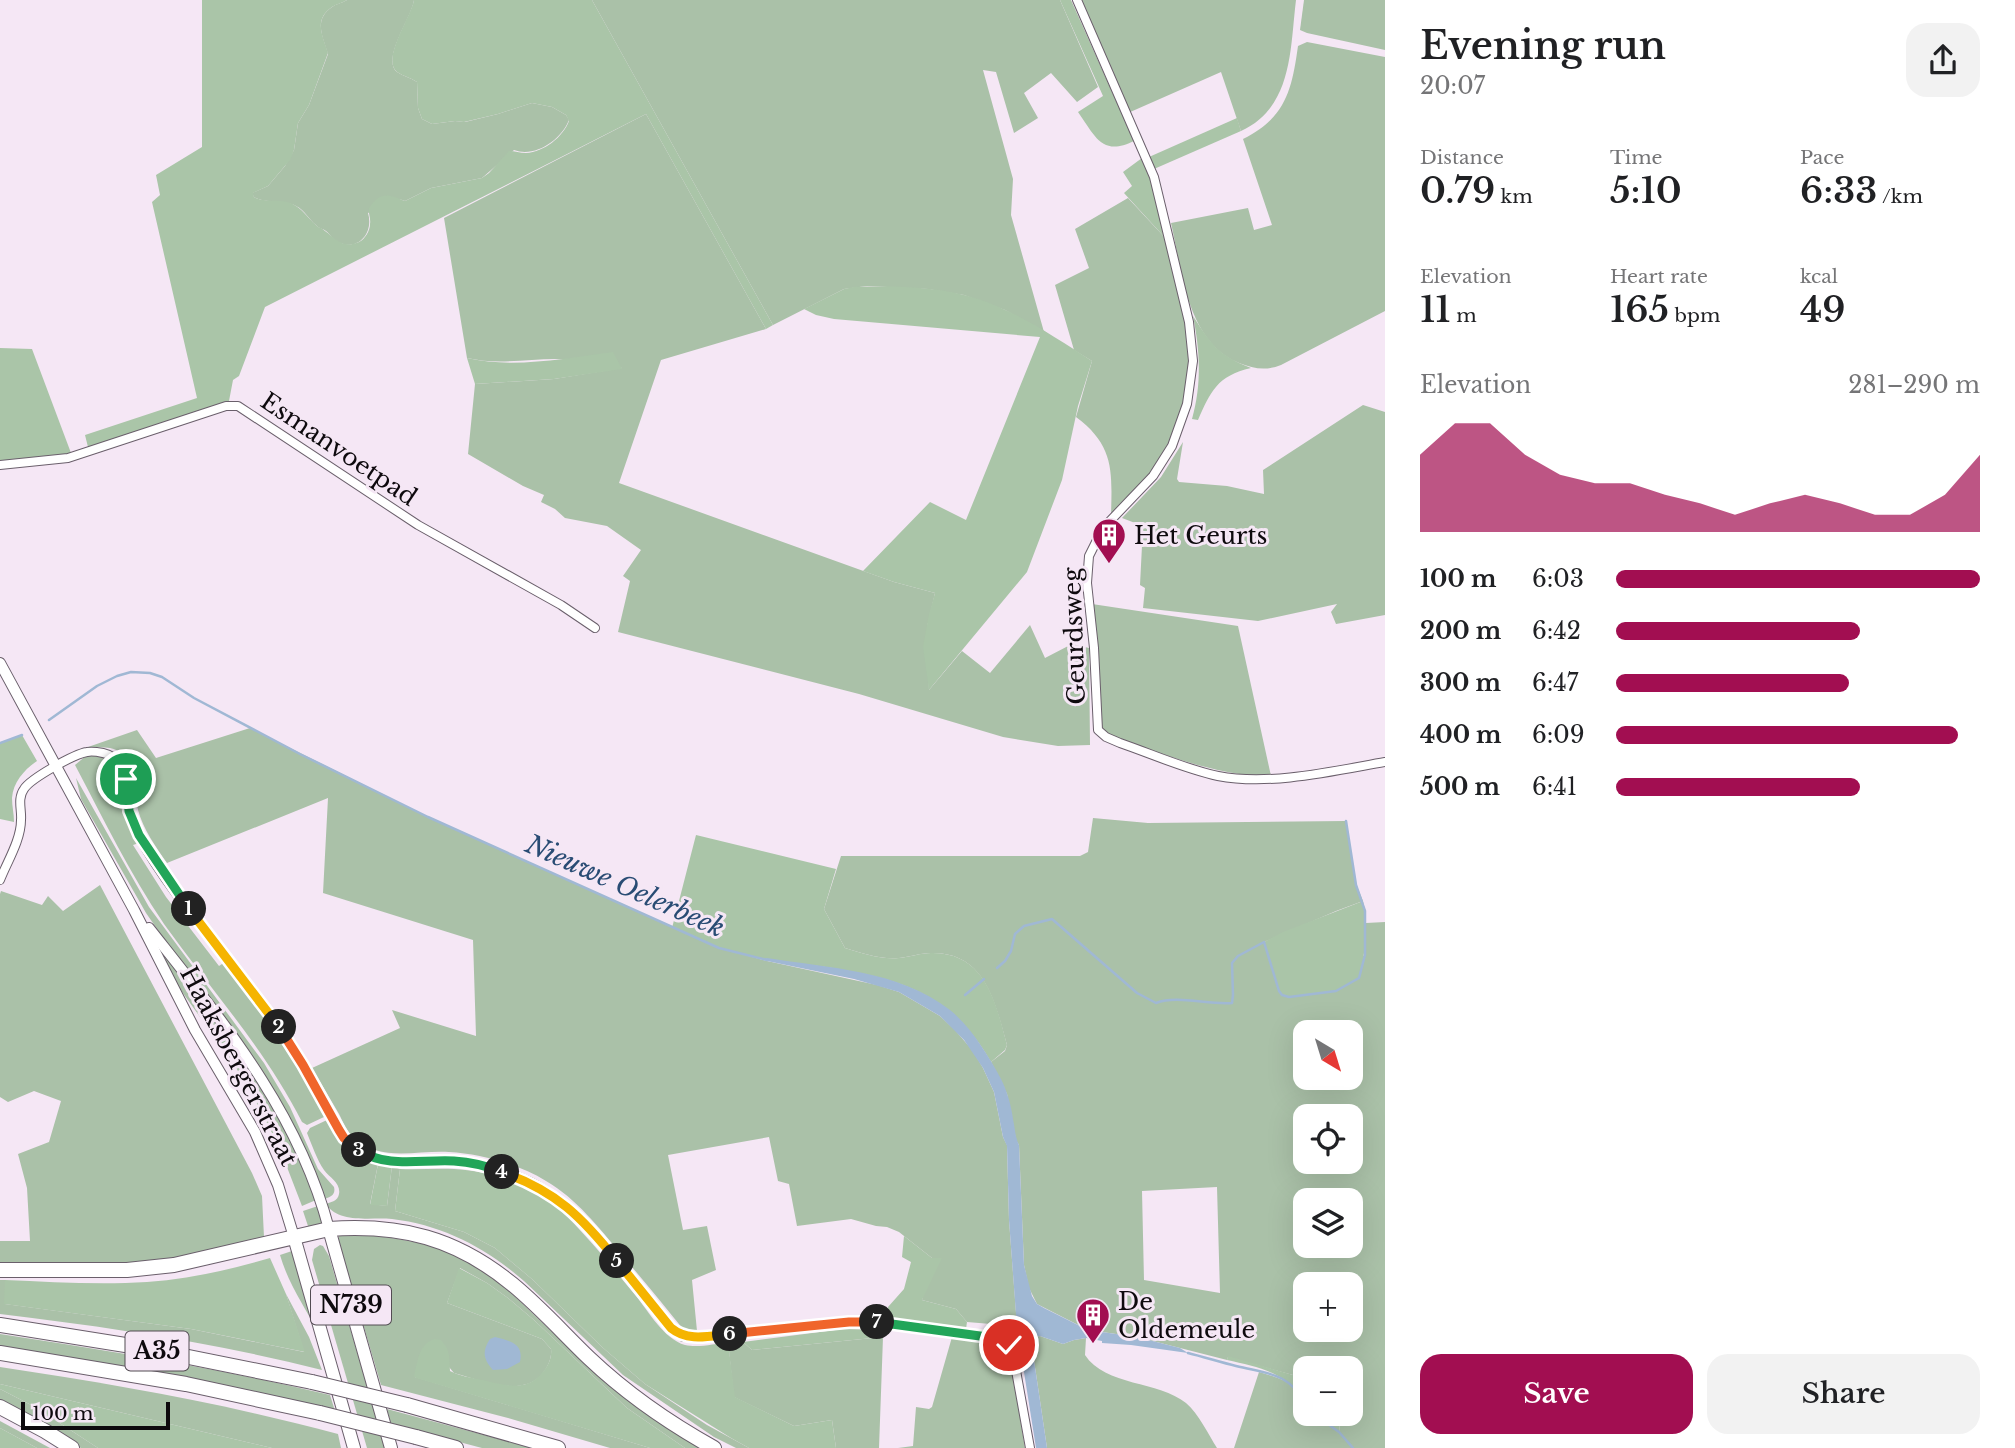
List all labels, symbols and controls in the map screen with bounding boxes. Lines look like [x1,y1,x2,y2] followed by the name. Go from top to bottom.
[1420,22,1666,69] text: Evening run
[1906,23,1980,97] button: share
[1420,72,1485,100] text: 20:07
[1420,146,1504,169] text: Distance
[1610,146,1662,169] text: Time
[1800,146,1844,169] text: Pace
[1420,169,1495,212] text: 0.79
[1610,169,1682,212] text: 5:10
[1800,169,1877,212] text: 6:33
[1495,185,1533,208] text: km
[1877,185,1923,208] text: /km
[1420,265,1512,288] text: Elevation
[1610,265,1708,288] text: Heart rate
[1800,265,1838,288] text: kcal
[1420,288,1451,331] text: 11
[1610,288,1669,331] text: 165
[1800,288,1846,331] text: 49
[1451,304,1477,327] text: m
[1669,304,1720,327] text: bpm
[1420,371,1531,399] text: Elevation
[1848,371,1980,399] text: 281–290 m
[256,386,422,512] street label: Esmanvoetpad
[1090,516,1128,565] building icon: Het Geurts
[1134,521,1267,550] place label: Het Geurts
[1420,565,1496,593] text: 100 m
[1532,565,1584,593] text: 6:03
[1057,566,1091,705] street label: Geurdsweg
[1420,617,1501,645] text: 200 m
[1532,617,1581,645] text: 6:42
[1420,669,1501,697] text: 300 m
[1532,669,1578,697] text: 6:47
[1420,721,1502,749] text: 400 m
[1532,721,1585,749] text: 6:09
[96,749,156,809] pin
[107,760,145,798] icon: arrive
[1420,773,1500,801] text: 500 m
[1532,773,1577,801] text: 6:41
[520,827,729,944] water label: Nieuwe Oelerbeek
[172,892,206,926] pin: 1
[184,897,193,920] text: 1
[174,961,304,1171] street label: Haaksbergerstraat
[262,1010,296,1044] pin: 2
[272,1015,285,1038] text: 2
[1293,1020,1363,1090] north arrow
[1293,1020,1363,1426] map controls
[1293,1104,1363,1174] button: locate
[342,1132,376,1168] pin: 3
[352,1138,365,1161] text: 3
[484,1154,520,1190] pin: 4
[495,1160,508,1183] text: 4
[1293,1188,1363,1258] button: layers
[600,1244,634,1278] pin: 5
[611,1249,622,1272] text: 5
[1293,1272,1363,1342] button: +
[311,1286,391,1324] road number: N739
[1118,1287,1255,1344] place label: De Oldemeule
[1074,1296,1112,1345] building icon: De Oldemeule
[860,1304,894,1340] pin: 7
[872,1310,881,1333] text: 7
[979,1315,1039,1375] pin
[712,1316,748,1352] pin: 6
[723,1322,736,1345] text: 6
[990,1326,1028,1364] icon: check
[125,1332,188,1370] road number: A35
[1420,1354,1693,1434] button: Save
[1707,1354,1980,1434] button: Share
[1293,1356,1363,1426] button: −
[21,1399,170,1431] scale bar
[32,1402,93,1425] text: 100 m

